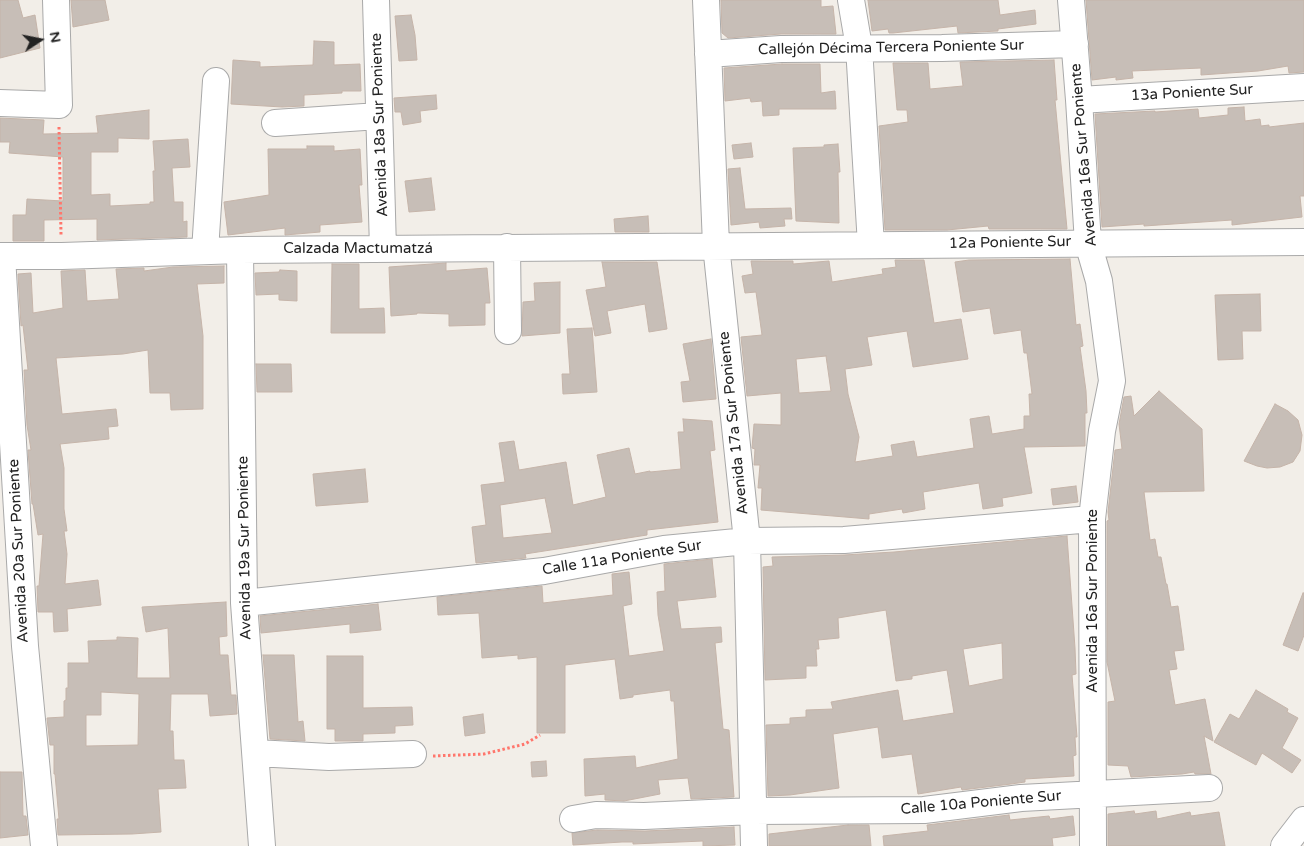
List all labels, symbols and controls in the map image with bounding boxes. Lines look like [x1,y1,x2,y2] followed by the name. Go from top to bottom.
[15,15,65,65] north arrow
[46,30,65,44] text: N
[368,33,392,217] street label: Avenida 18a Sur Poniente
[758,37,1024,59] street label: Callejón Décima Tercera Poniente Sur
[1067,63,1101,247] street label: Avenida 16a Sur Poniente
[1130,81,1254,105] street label: 13a Poniente Sur
[949,233,1071,253] street label: 12a Poniente Sur
[283,240,433,258] street label: Calzada Mactumatzá
[715,331,753,515] street label: Avenida 17a Sur Poniente
[234,456,256,640] street label: Avenida 19a Sur Poniente
[5,459,33,643] street label: Avenida 20a Sur Poniente
[1084,509,1102,693] street label: Avenida 16a Sur Poniente
[541,537,703,579] street label: Calle 11a Poniente Sur
[900,787,1062,819] street label: Calle 10a Poniente Sur

